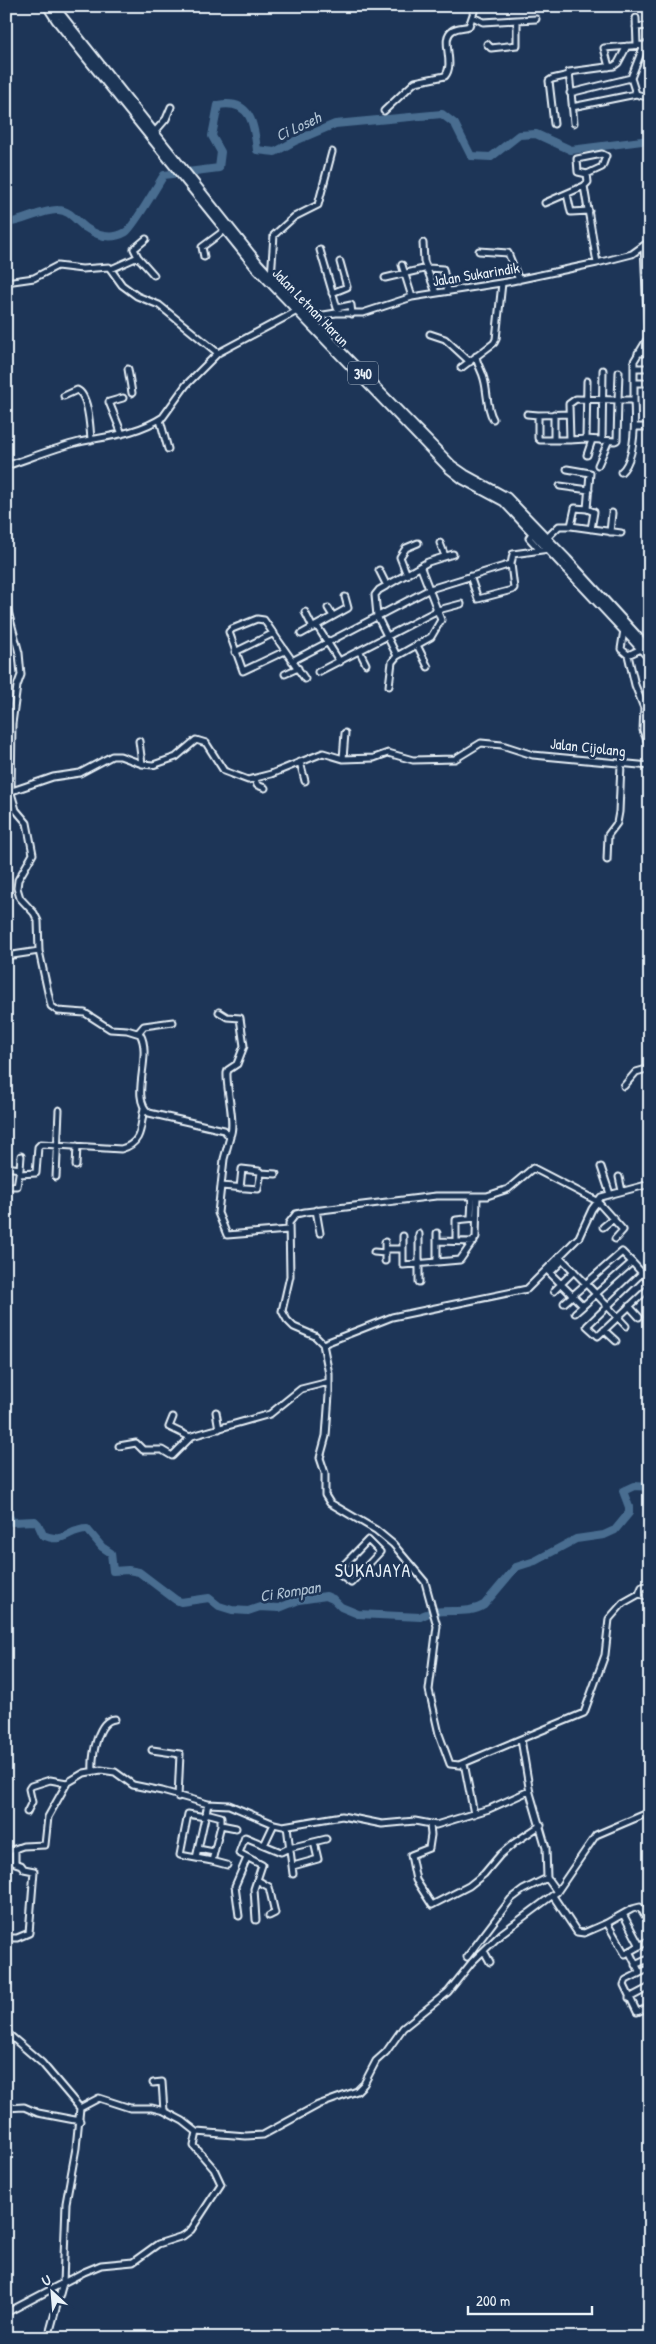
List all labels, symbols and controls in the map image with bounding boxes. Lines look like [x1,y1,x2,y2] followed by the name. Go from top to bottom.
[272,105,325,146] water label: Ci Loseh
[431,257,521,291] street label: Jalan Sukarindik
[268,263,354,351] street label: Jalan Letnan Harun
[348,362,378,384] road number: 340
[549,733,627,761] street label: Jalan Cijolang
[335,1558,411,1583] district label: SUKAJAYA
[258,1575,324,1607] water label: Ci Rompan
[28,2266,78,2316] north arrow
[38,2270,54,2290] text: U
[468,2284,592,2316] scale bar
[476,2290,510,2311] text: 200 m

